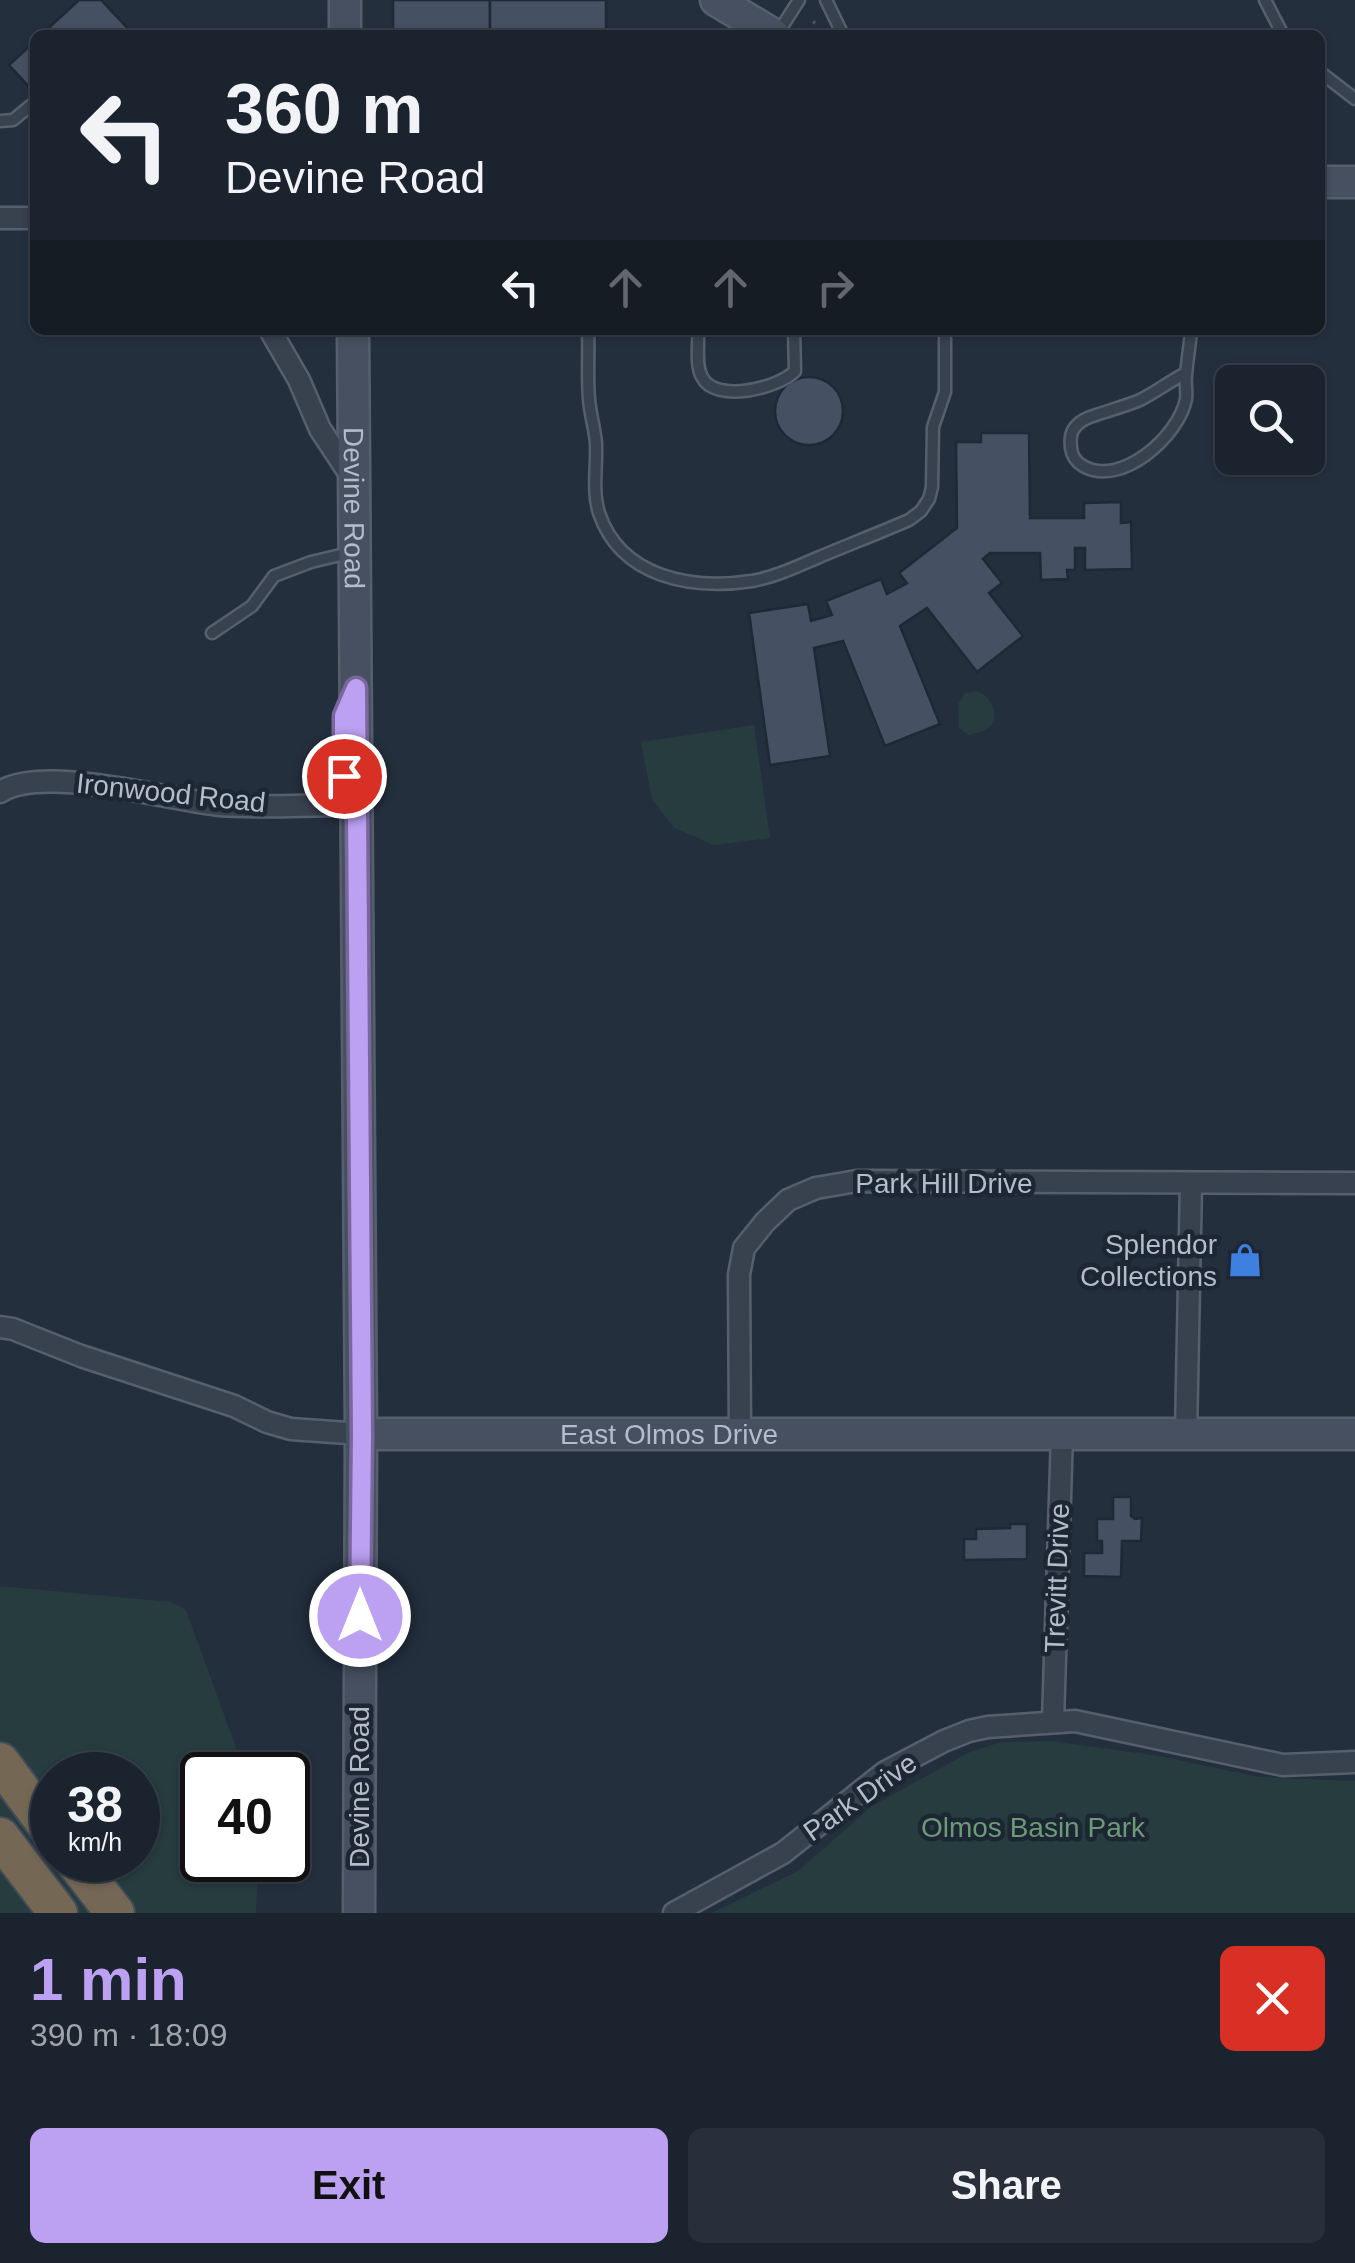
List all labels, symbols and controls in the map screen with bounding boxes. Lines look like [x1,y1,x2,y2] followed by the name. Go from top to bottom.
[60,70,190,200] icon: left
[225,70,423,148] text: 360 m
[225,152,485,203] text: Devine Road
[493,260,548,315] icon: left
[598,260,653,315] icon: ahead
[703,260,758,315] icon: ahead
[808,260,863,315] icon: right
[1215,365,1325,475] map controls
[1215,365,1325,475] button: search
[338,427,370,589] street label: Devine Road
[302,734,387,819] pin
[317,749,372,804] icon: arrive
[75,768,267,818] street label: Ironwood Road
[855,1168,1033,1199] street label: Park Hill Drive
[1080,1229,1217,1292] place label: Splendor Collections
[1226,1241,1264,1279] shop icon: Splendor Collections
[560,1419,778,1450] street label: East Olmos Drive
[1039,1503,1075,1653] street label: Trevitt Drive
[308,1564,412,1668] position arrow
[344,1706,375,1868] street label: Devine Road
[798,1747,922,1847] street label: Park Drive
[180,1752,310,1882] speed limit sign: 40
[67,1777,123,1833] text: 38
[921,1812,1146,1843] park label: Olmos Basin Park
[68,1828,122,1856] text: km/h
[30,1946,187,2013] text: 1 min
[1220,1946,1325,2051] button: close
[30,2017,227,2053] text: 390 m · 18:09
[30,2128,668,2243] button: Exit
[688,2128,1325,2243] button: Share

